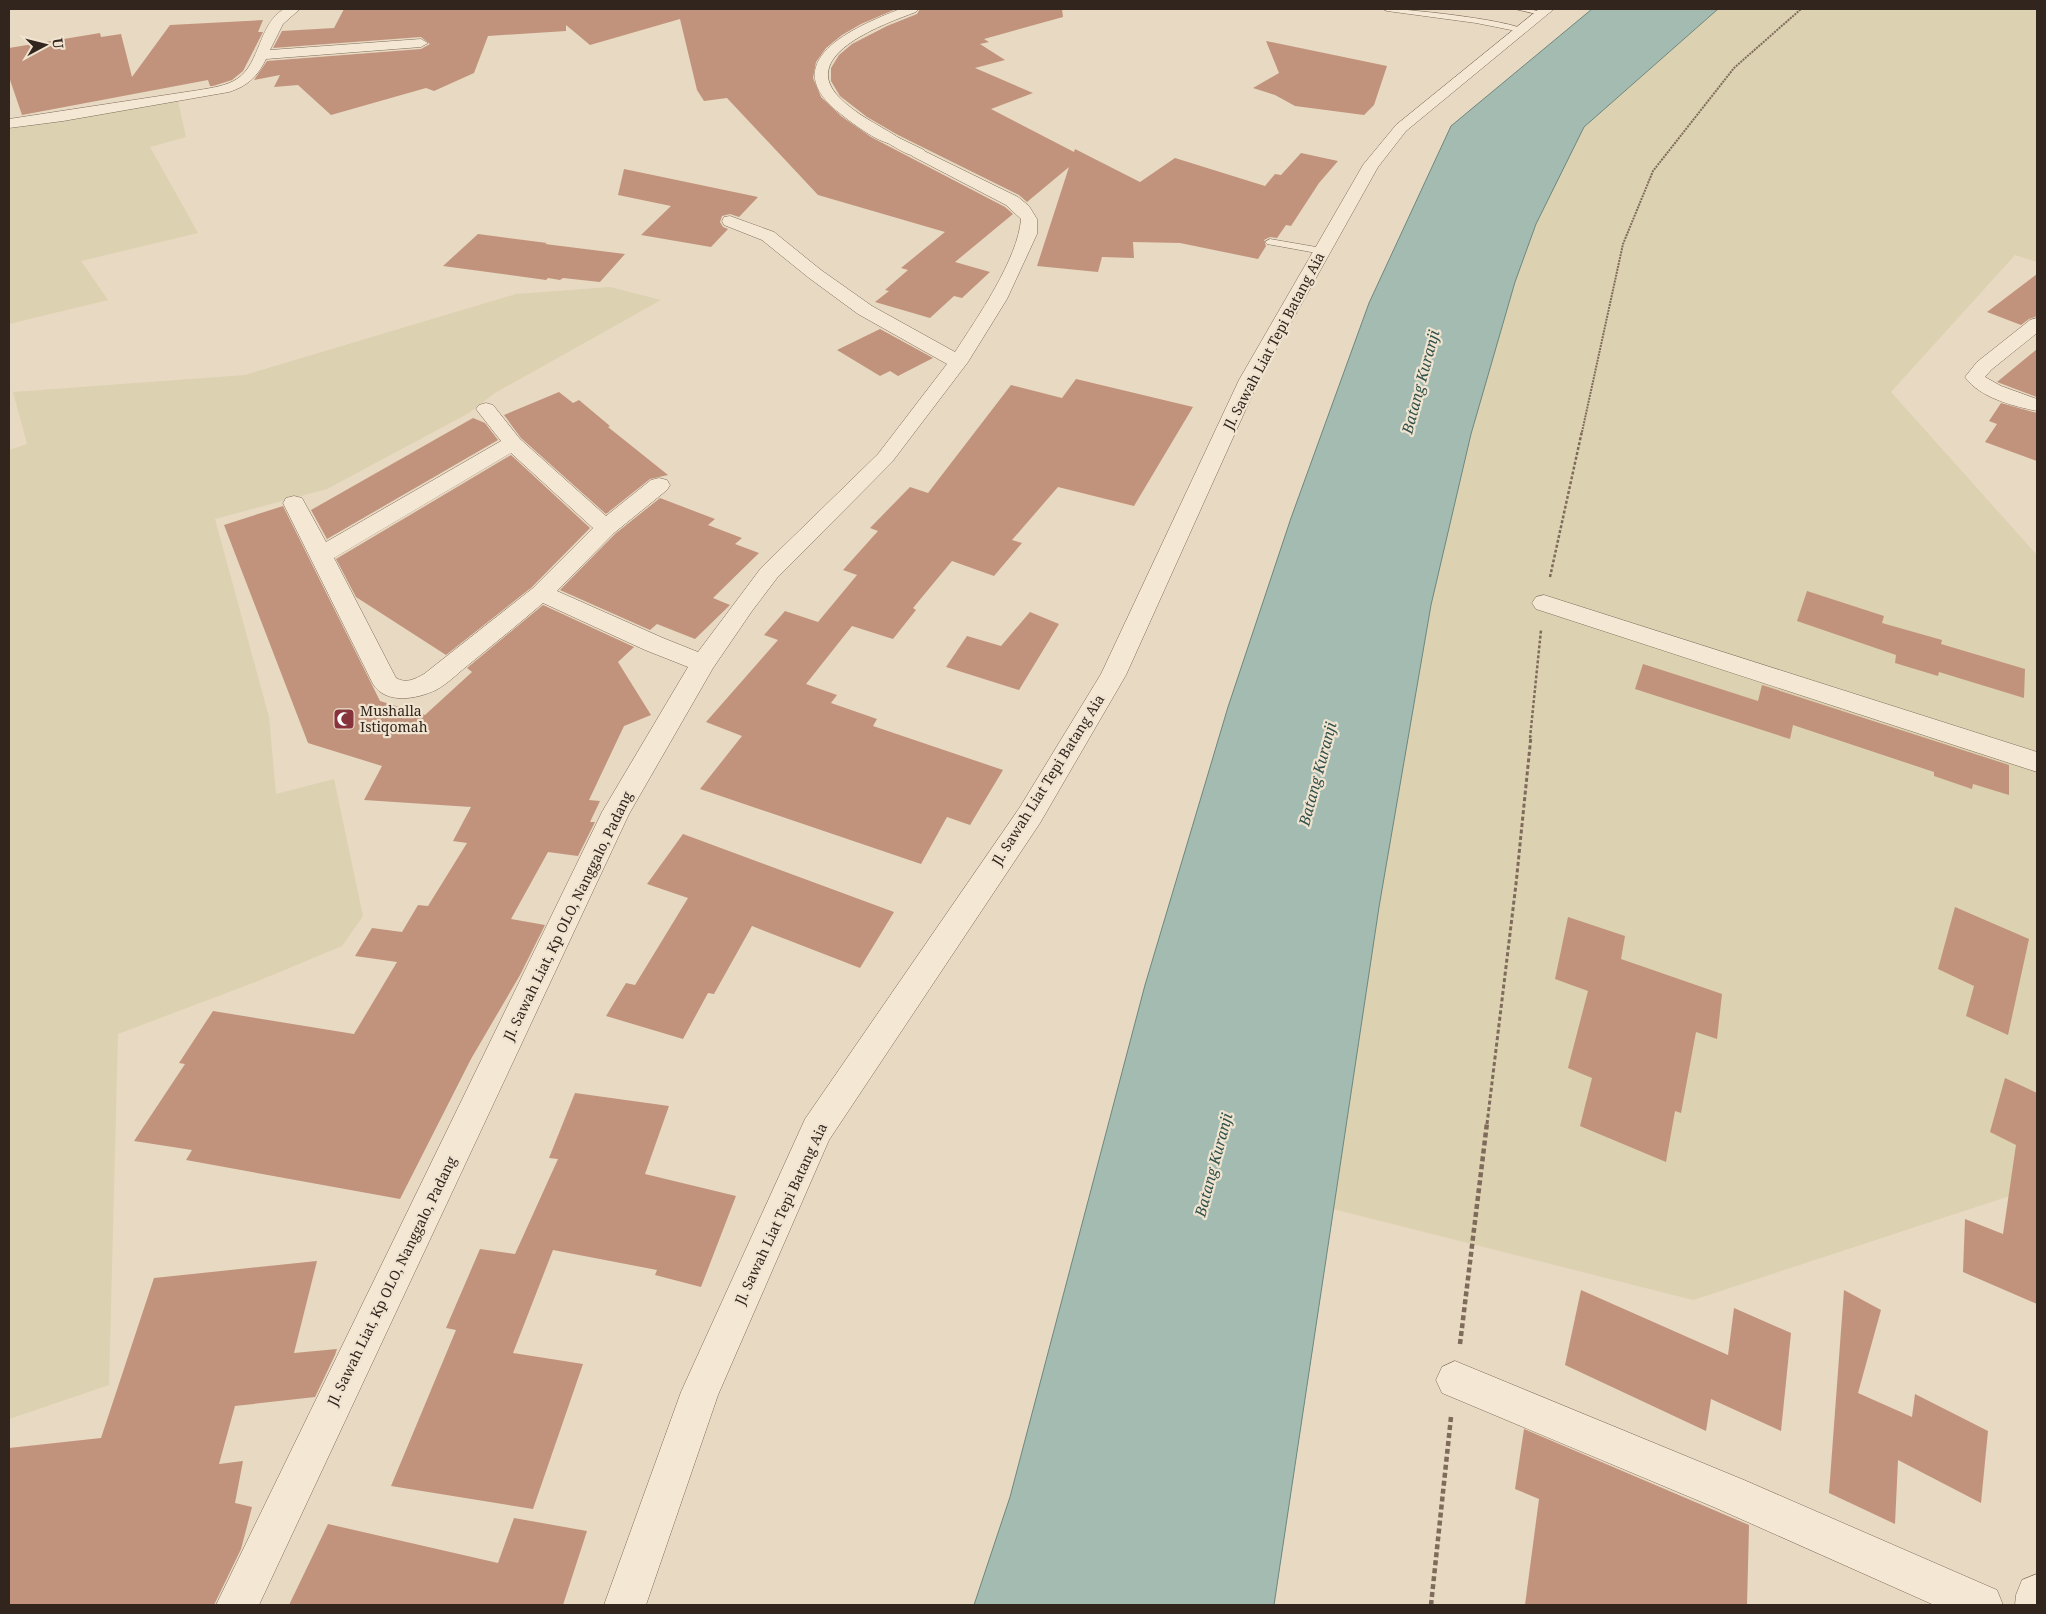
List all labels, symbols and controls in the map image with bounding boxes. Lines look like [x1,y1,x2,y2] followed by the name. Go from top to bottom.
[20,20,70,70] north arrow
[48,37,69,50] text: U
[1218,249,1329,434] street label: Jl. Sawah Liat Tepi Batang Aia
[1396,327,1444,437] water label: Batang Kuranji
[986,690,1108,870] street label: Jl. Sawah Liat Tepi Batang Aia
[360,701,428,736] place label: Mushalla Istiqomah
[332,707,356,731] mosque icon: Mushalla Istiqomah
[1293,719,1341,829] water label: Batang Kuranji
[498,787,637,1045] street label: Jl. Sawah Liat, Kp OLO, Nanggalo, Padang
[1189,1110,1237,1220] water label: Batang Kuranji
[730,1120,831,1309] street label: Jl. Sawah Liat Tepi Batang Aia
[322,1152,461,1410] street label: Jl. Sawah Liat, Kp OLO, Nanggalo, Padang

